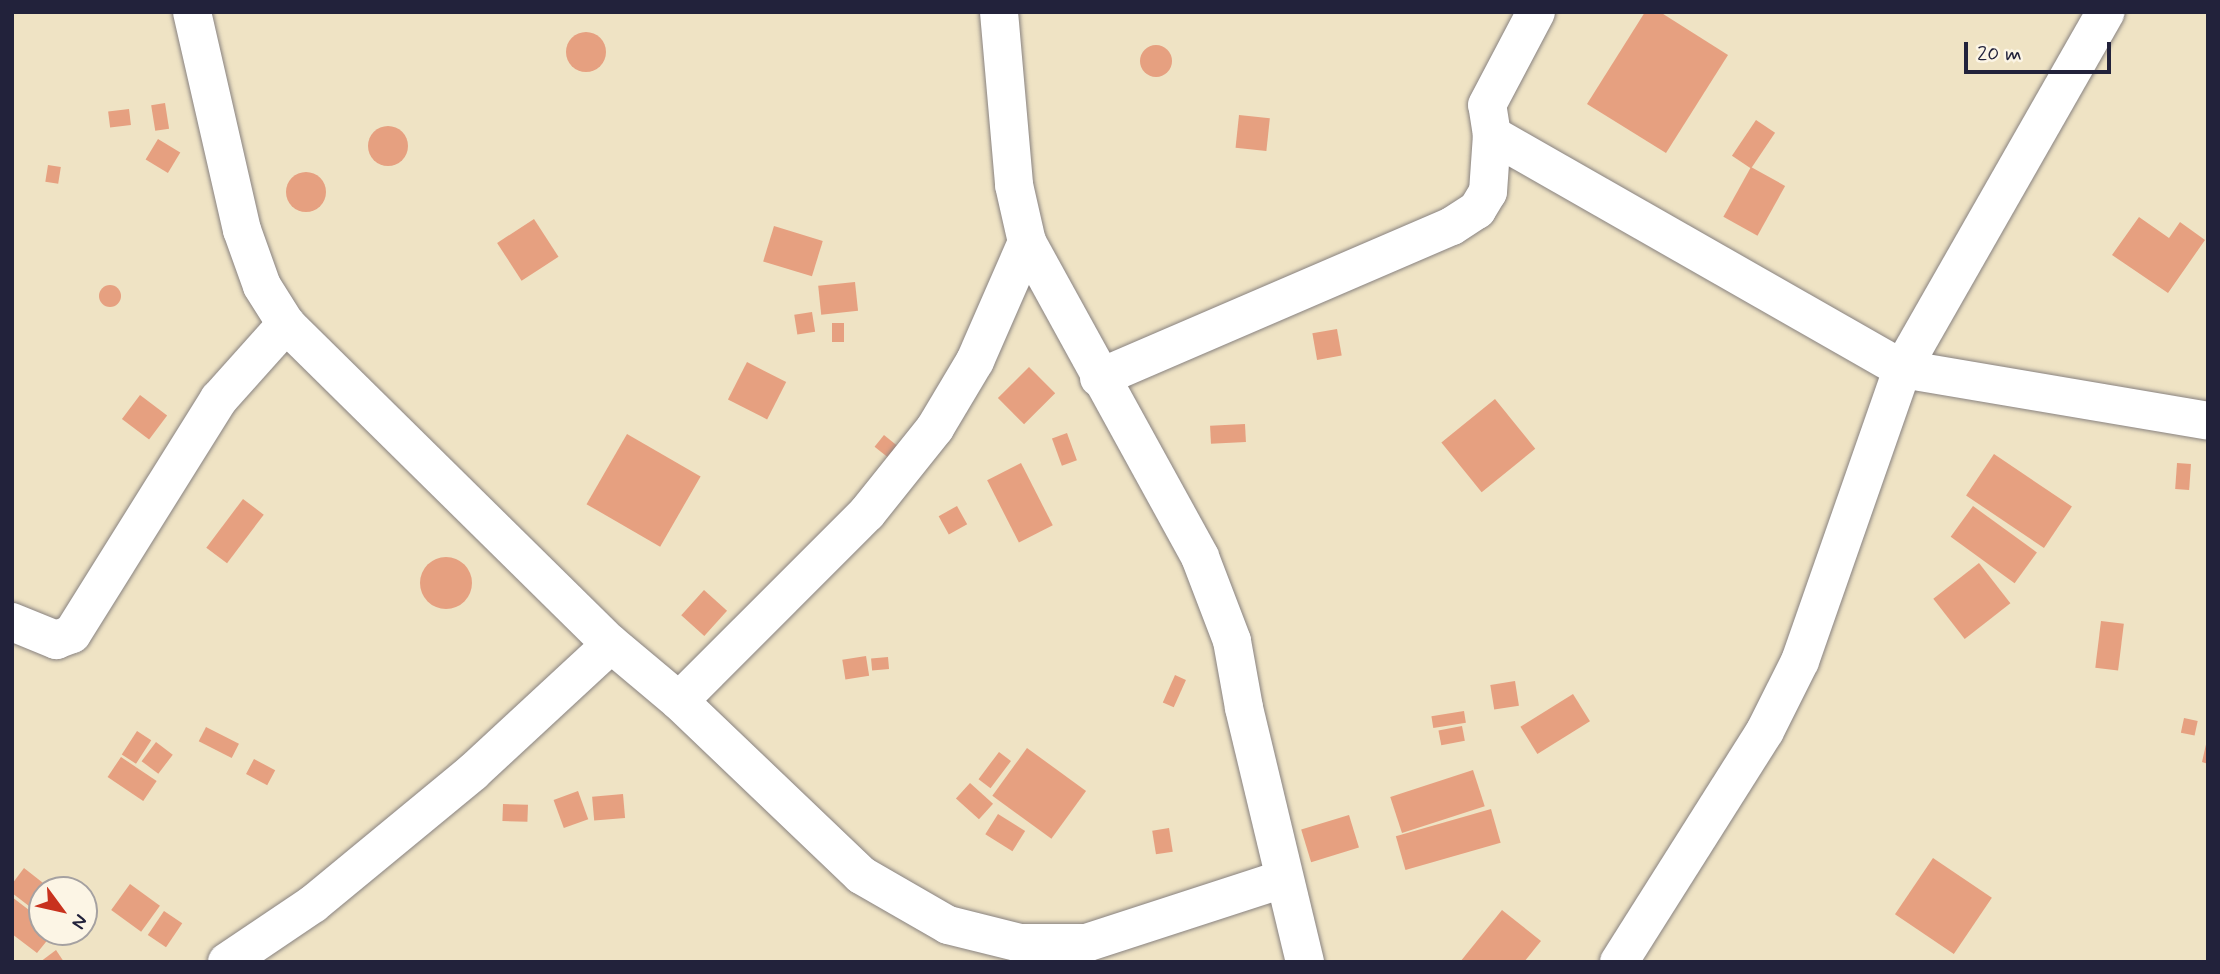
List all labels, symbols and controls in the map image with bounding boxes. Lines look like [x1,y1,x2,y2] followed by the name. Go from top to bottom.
[1968,28,2115,72] scale bar
[1977,40,2022,68] text: 20 m
[28,876,98,946] north arrow
[65,910,93,934] text: N

